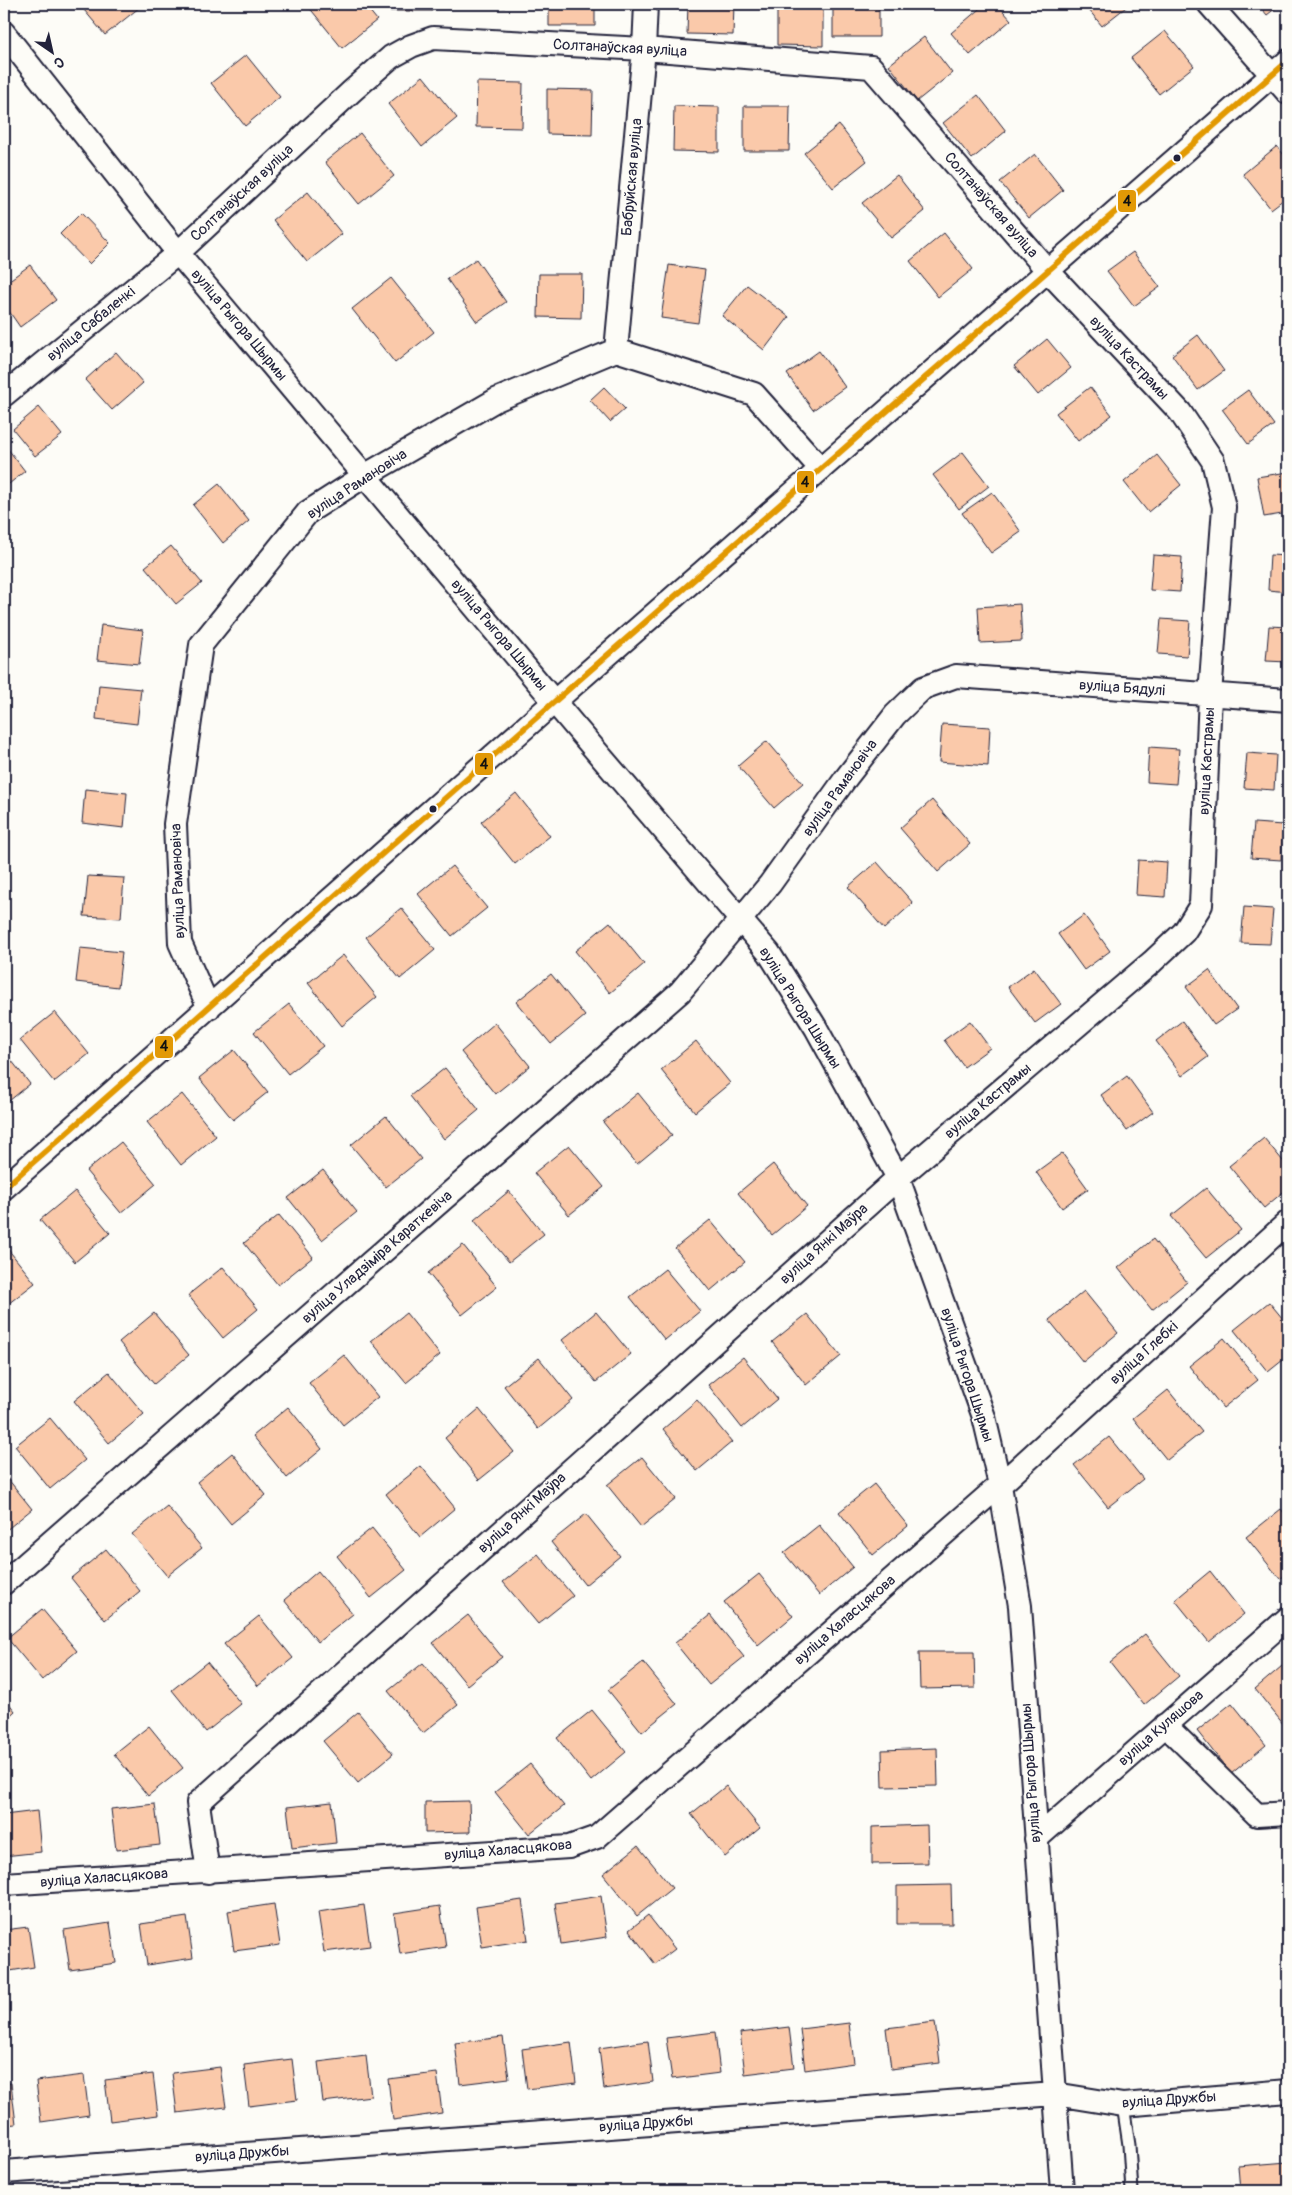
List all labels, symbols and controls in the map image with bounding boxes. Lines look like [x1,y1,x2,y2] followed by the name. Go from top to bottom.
[28,28,78,78] north arrow
[553,35,687,61] street label: Солтанаўская вуліца
[50,53,67,72] text: С
[617,117,647,237] street label: Бабруйская вуліца
[187,140,297,246] street label: Солтанаўская вуліца
[940,148,1042,262] street label: Солтанаўская вуліца
[1172,153,1182,163] unlabelled marker
[1117,189,1137,213] line badge: 4
[1123,193,1132,210] text: 4
[187,265,291,385] street label: вуліца Рыгора Шырмы
[43,282,139,366] street label: вуліца Сабаленкі
[1085,312,1173,404] street label: вуліца Кастрамы
[303,445,411,523] street label: вуліца Рамановіча
[796,470,815,494] line badge: 4
[801,474,810,491] text: 4
[447,575,551,695] street label: вуліца Рыгора Шырмы
[1078,676,1166,700] street label: вуліца Бядулі
[1195,707,1219,815] street label: вуліца Кастрамы
[798,736,882,840] street label: вуліца Рамановіча
[474,752,494,776] line badge: 4
[480,756,489,773] text: 4
[428,804,438,814] unlabelled marker
[166,823,190,939] street label: вуліца Рамановіча
[755,944,845,1072] street label: вуліца Рыгора Шырмы
[154,1035,174,1059] line badge: 4
[160,1038,169,1055] text: 4
[941,1059,1035,1143] street label: вуліца Кастрамы
[298,1186,456,1328] street label: вуліца Уладзіміра Караткевіча
[776,1199,872,1289] street label: вуліца Янкі Маўра
[936,1305,998,1445] street label: вуліца Рыгора Шырмы
[1106,1317,1182,1389] street label: вуліца Глебкі
[474,1468,570,1558] street label: вуліца Янкі Маўра
[790,1571,900,1669] street label: вуліца Халасцякова
[1114,1686,1208,1770] street label: вуліца Куляшова
[1017,1702,1045,1844] street label: вуліца Рыгора Шырмы
[443,1835,573,1865] street label: вуліца Халасцякова
[39,1864,169,1892] street label: вуліца Халасцякова
[1121,2087,1217,2113] street label: вуліца Дружбы
[598,2111,694,2137] street label: вуліца Дружбы
[194,2141,290,2167] street label: вуліца Дружбы

